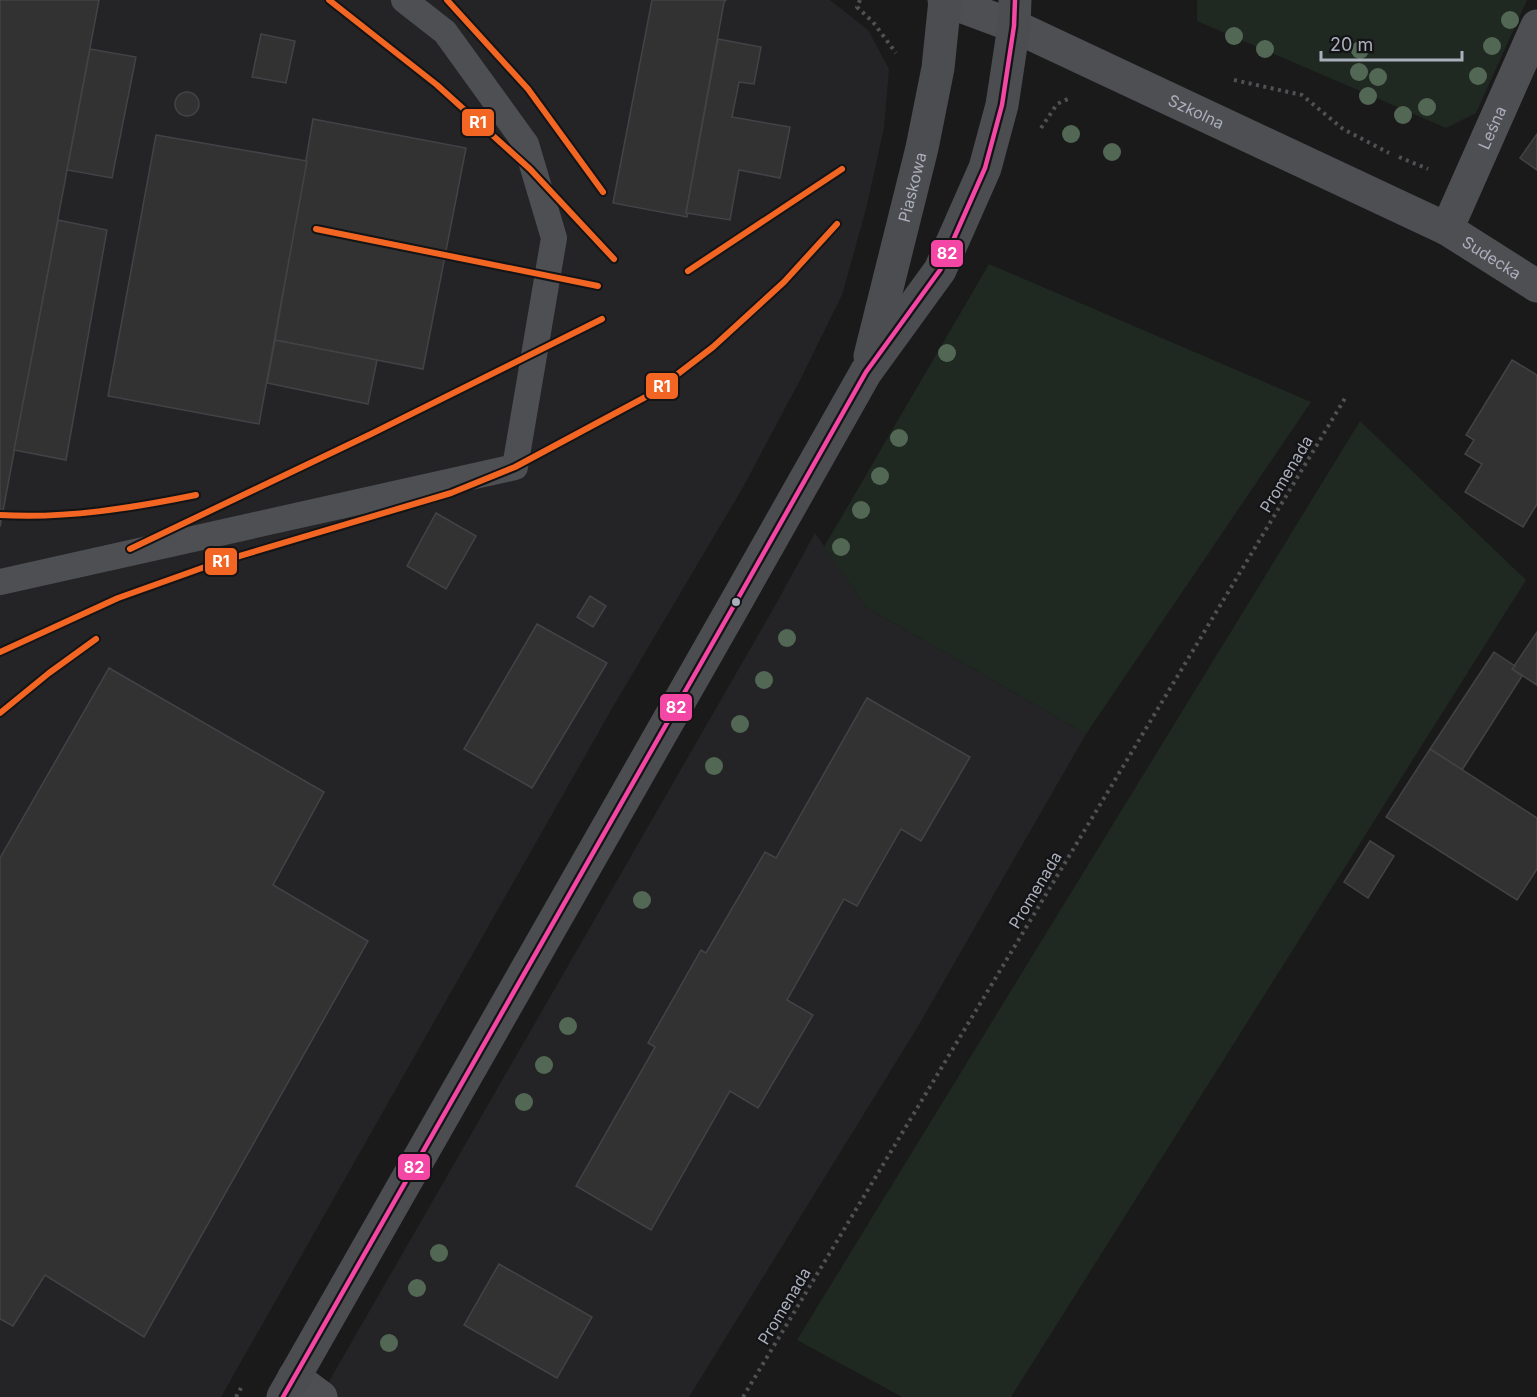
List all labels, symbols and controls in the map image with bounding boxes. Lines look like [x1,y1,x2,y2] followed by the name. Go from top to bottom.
[1321,24,1462,62] scale bar
[1330,34,1373,55] text: 20 m
[1165,90,1227,133] street label: Szkolna
[1474,103,1510,152] street label: Leśna
[461,108,495,137] line badge: R1
[469,112,487,132] text: R1
[894,150,931,224] street label: Piaskowa
[1459,231,1525,283] street label: Sudecka
[930,239,964,268] line badge: 82
[937,243,957,263] text: 82
[645,372,679,400] line badge: R1
[653,376,671,396] text: R1
[1255,432,1317,516] street label: Promenada
[204,547,238,576] line badge: R1
[212,551,230,571] text: R1
[730,596,742,608] unlabelled marker
[659,693,693,722] line badge: 82
[666,697,686,717] text: 82
[1004,848,1066,932] street label: Promenada
[397,1153,431,1181] line badge: 82
[404,1157,424,1177] text: 82
[753,1264,815,1348] street label: Promenada

